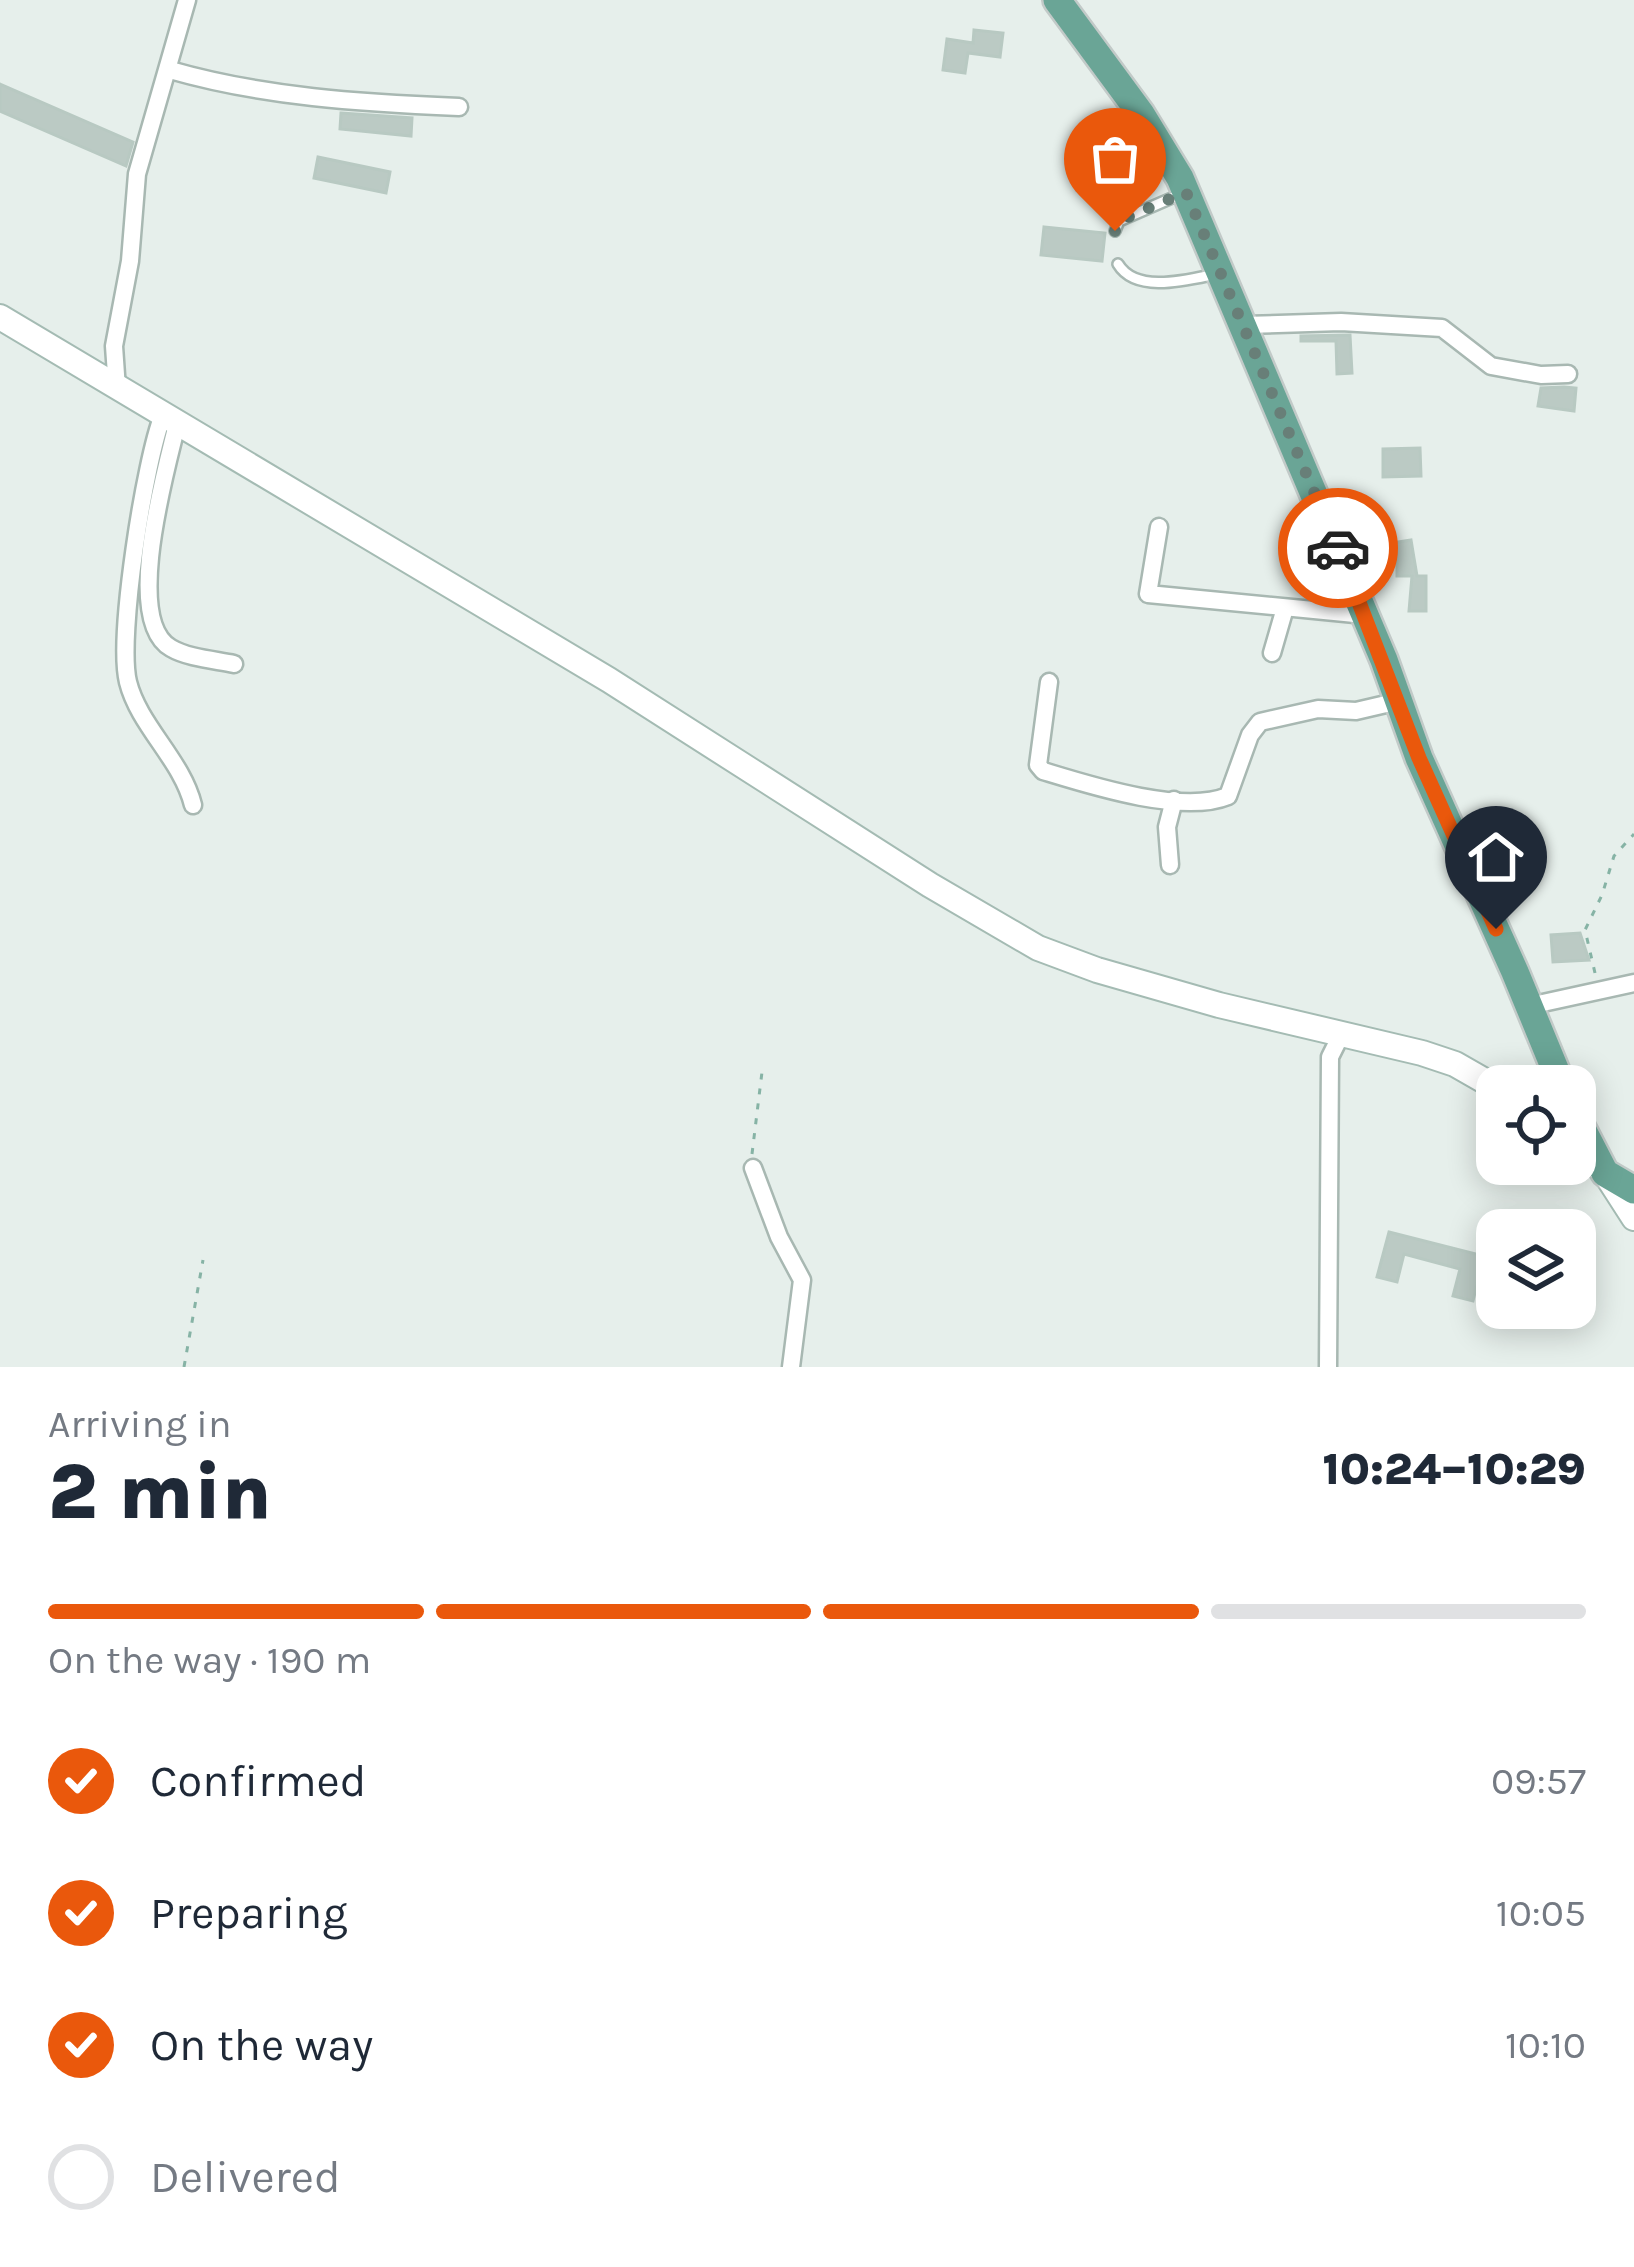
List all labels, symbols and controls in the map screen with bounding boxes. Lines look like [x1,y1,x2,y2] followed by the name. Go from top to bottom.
[1064,108,1166,231] pin
[1082,126,1148,192] icon: bag
[1278,488,1398,608] courier
[1305,515,1371,581] icon: car
[1445,806,1547,929] pin
[1463,824,1529,890] icon: home
[1476,1065,1596,1329] map controls
[1476,1065,1596,1185] button: locate
[1476,1209,1596,1329] button: layers
[48,1401,231,1447] text: Arriving in
[1323,1443,1586,1495] text: 10:24–10:29
[48,1446,272,1538] text: 2 min
[48,1637,371,1683] text: On the way · 190 m
[48,1748,114,1814] icon: check
[150,1755,366,1807] text: Confirmed
[1491,1758,1586,1804] text: 09:57
[48,1880,114,1946] icon: check
[150,1887,348,1939] text: Preparing
[1496,1890,1586,1936] text: 10:05
[48,2012,114,2078] icon: check
[150,2019,373,2071] text: On the way
[1505,2022,1586,2068] text: 10:10
[150,2151,341,2203] text: Delivered

